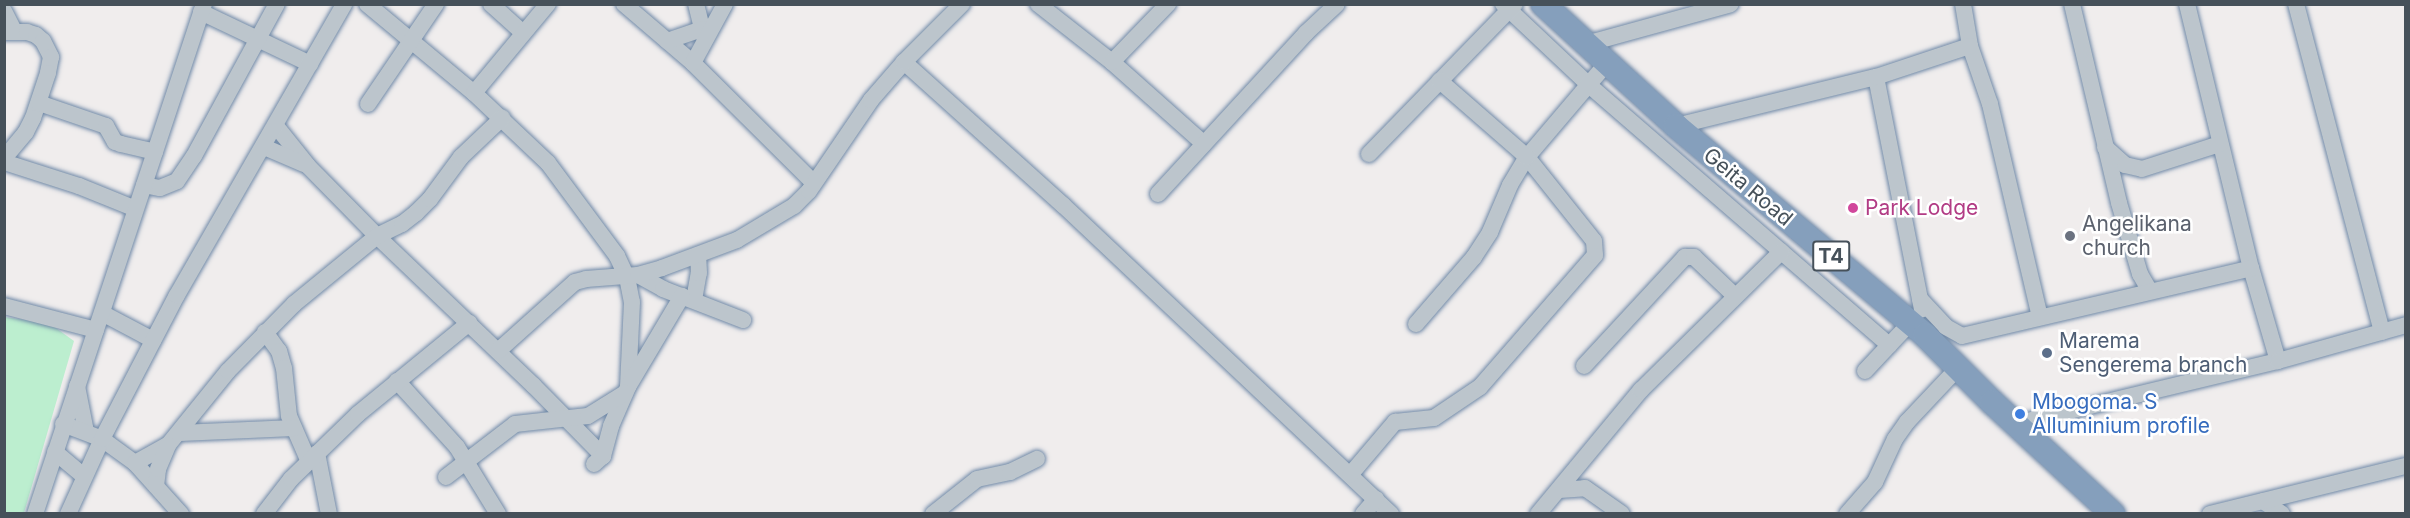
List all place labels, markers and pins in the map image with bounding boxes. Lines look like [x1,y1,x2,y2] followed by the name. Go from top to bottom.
[1865,195,1978,221] place label: Park Lodge
[1846,201,1860,215] marker: Park Lodge
[2082,211,2192,261] place label: Angelikana church
[2063,229,2077,243] marker: Angelikana church
[2059,328,2248,378] place label: Marema Sengerema branch
[2040,346,2054,360] marker: Marema Sengerema branch
[2032,389,2210,439] place label: Mbogoma. S Alluminium profile
[2013,407,2027,421] marker: Mbogoma. S Alluminium profile

